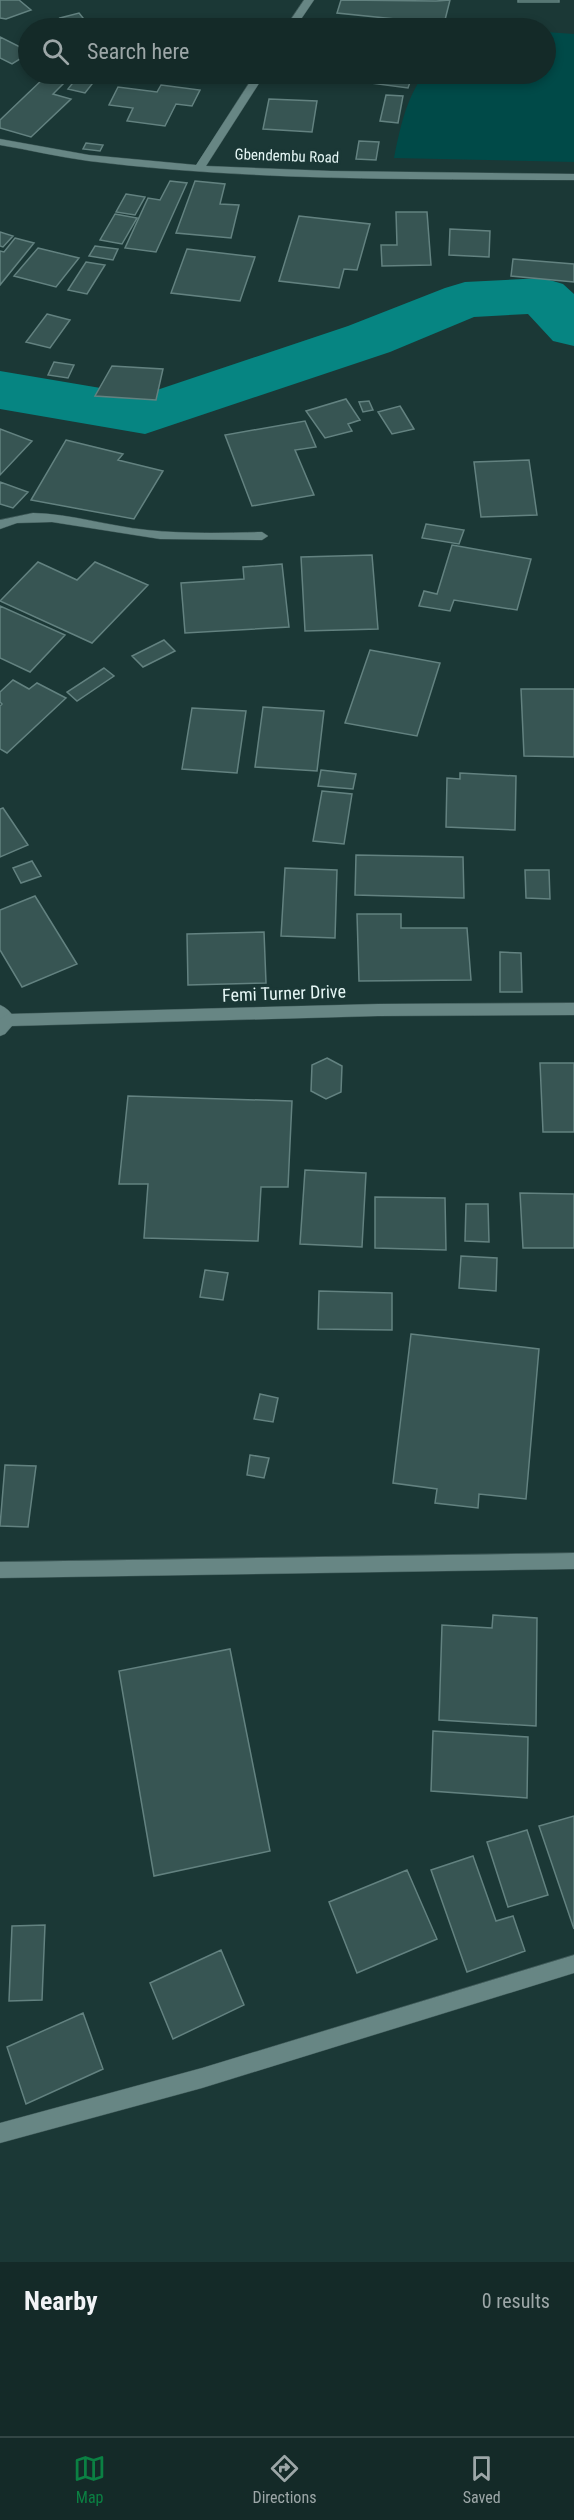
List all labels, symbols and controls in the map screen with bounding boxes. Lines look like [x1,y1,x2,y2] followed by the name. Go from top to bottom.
[18,18,556,84] search box
[39,35,72,68] icon: search
[87,39,189,64] text: Search here
[234,145,340,167] street label: Gbendembu Road
[222,980,346,1006] street label: Femi Turner Drive
[24,2286,98,2316] text: Nearby
[482,2289,550,2313] text: 0 results
[73,2452,106,2507] tab: Map
[253,2452,316,2507] tab: Directions
[463,2452,501,2507] tab: Saved

